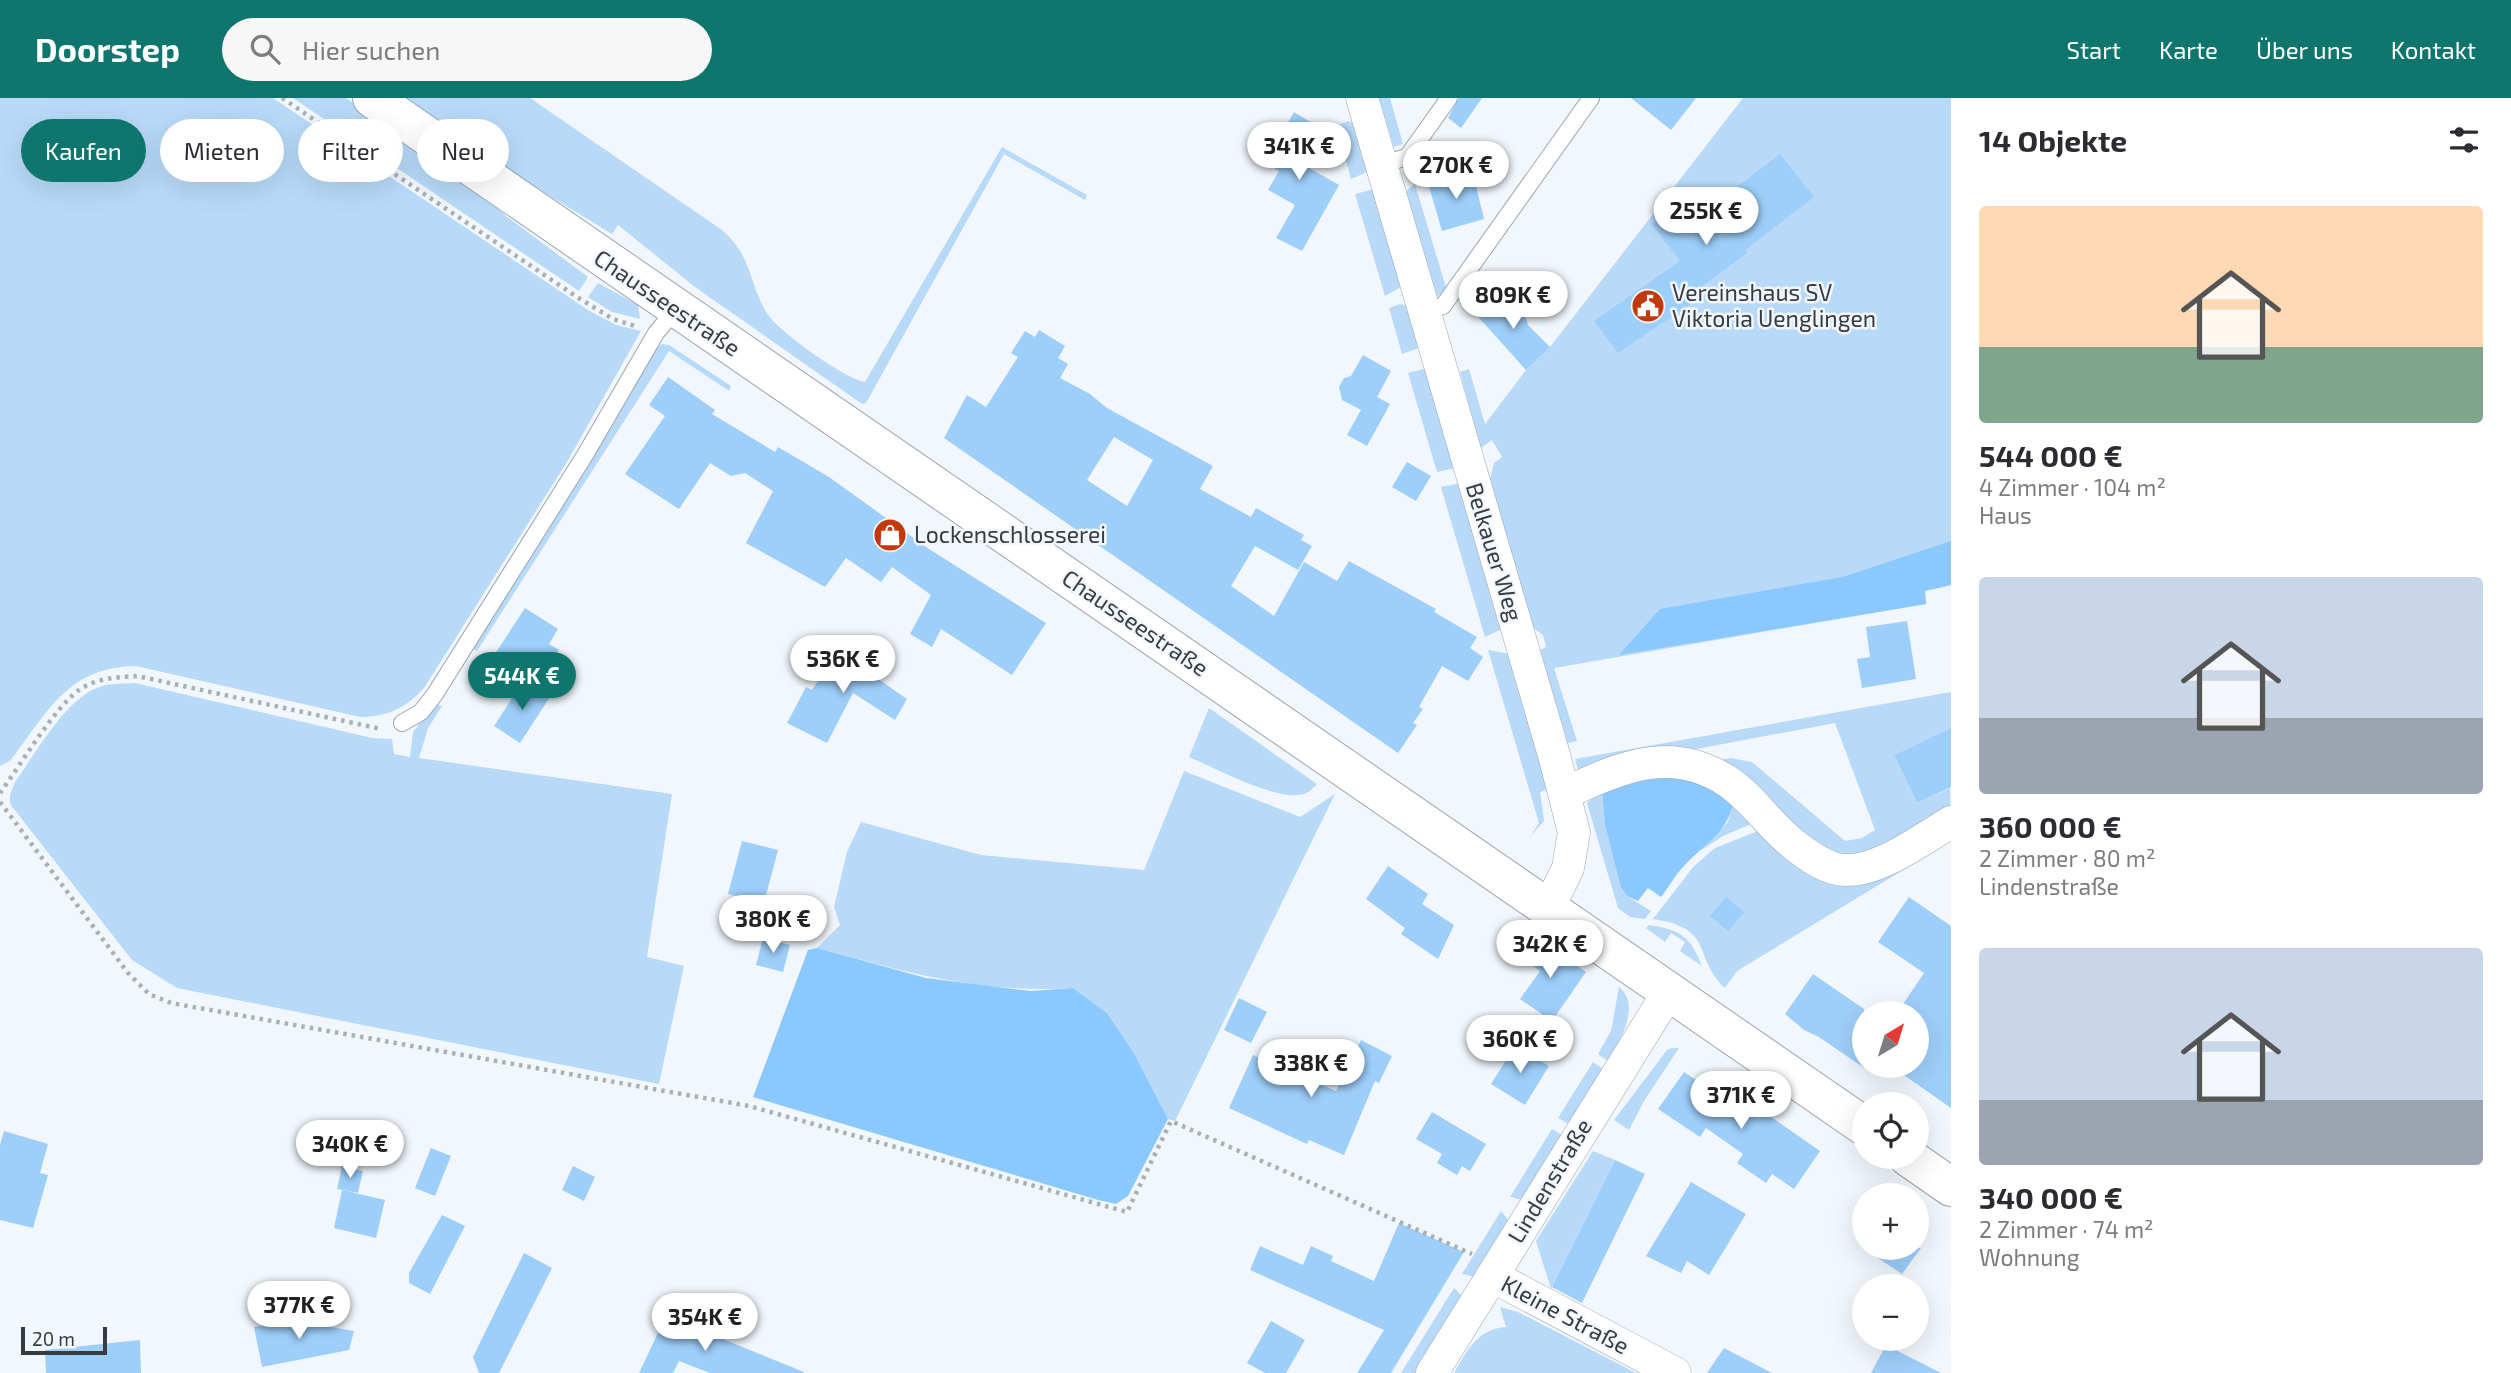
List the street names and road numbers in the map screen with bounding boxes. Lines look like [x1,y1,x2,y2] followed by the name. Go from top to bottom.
[589,243,746,361] street label: Chausseestraße
[1461,479,1529,625] street label: Belkauer Weg
[1057,563,1214,681] street label: Chausseestraße
[1501,1113,1597,1248] street label: Lindenstraße
[1497,1269,1634,1359] street label: Kleine Straße

